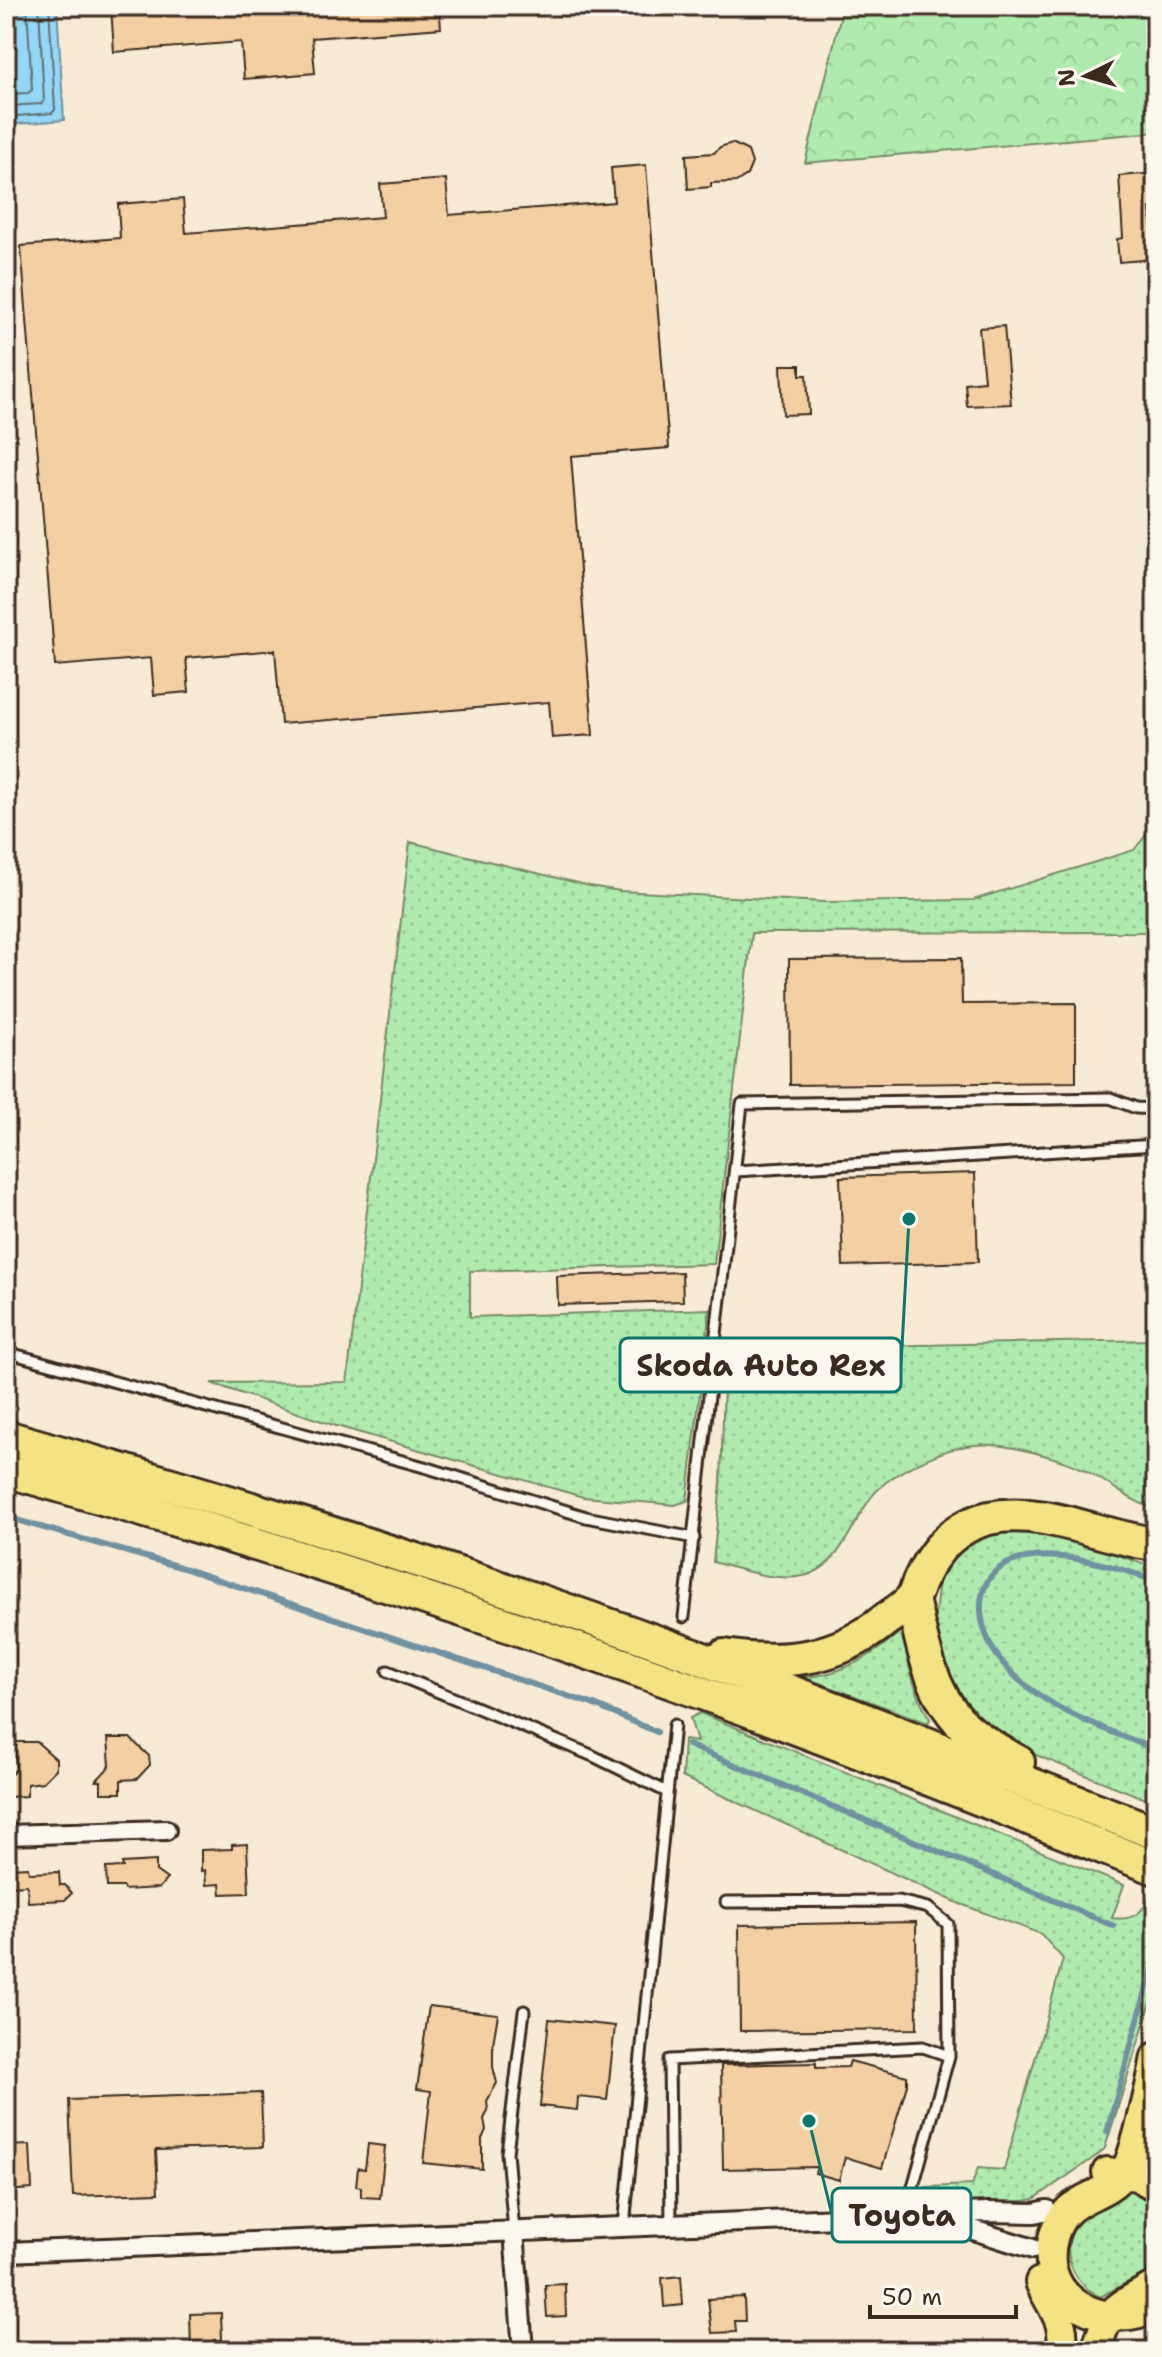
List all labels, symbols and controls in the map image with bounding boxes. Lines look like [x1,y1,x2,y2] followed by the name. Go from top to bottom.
[1046,36,1126,116] north arrow
[1051,68,1082,88] text: N
[620,1338,901,1392] callout: Skoda Auto Rex
[636,1345,886,1386] text: Skoda Auto Rex
[832,2188,971,2242] callout: Toyota
[848,2195,956,2236] text: Toyota
[870,2269,1016,2319] scale bar
[882,2281,942,2313] text: 50 m

